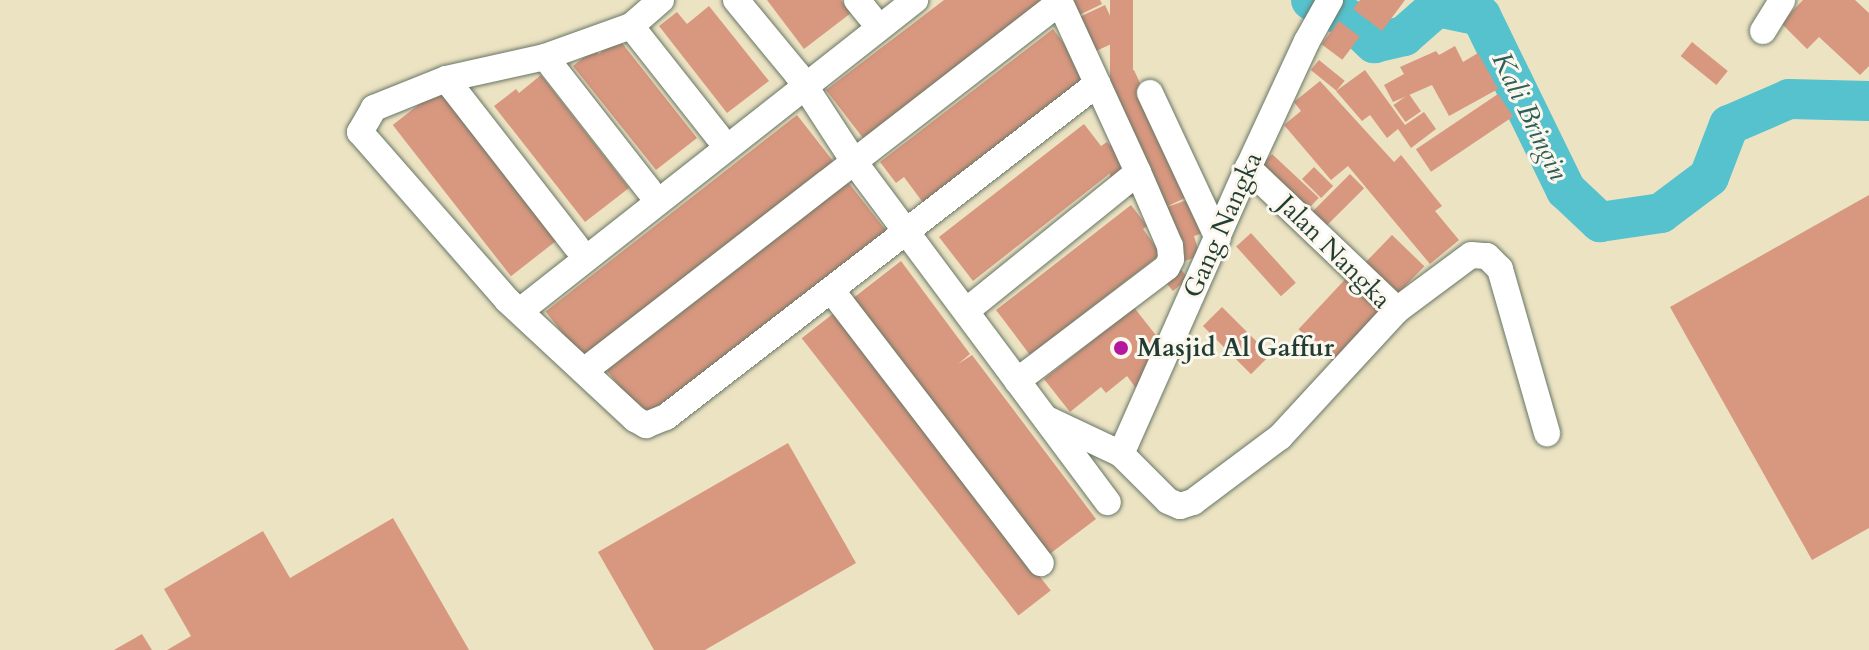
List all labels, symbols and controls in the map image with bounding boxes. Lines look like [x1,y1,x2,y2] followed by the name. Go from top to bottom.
[1485,47,1575,185] water label: Kali Bringin
[1177,147,1269,303] street label: Gang Nangka
[1271,189,1397,315] street label: Jalan Nangka
[1137,332,1334,364] place label: Masjid Al Gaffur
[1112,339,1130,357] marker: Masjid Al Gaffur

